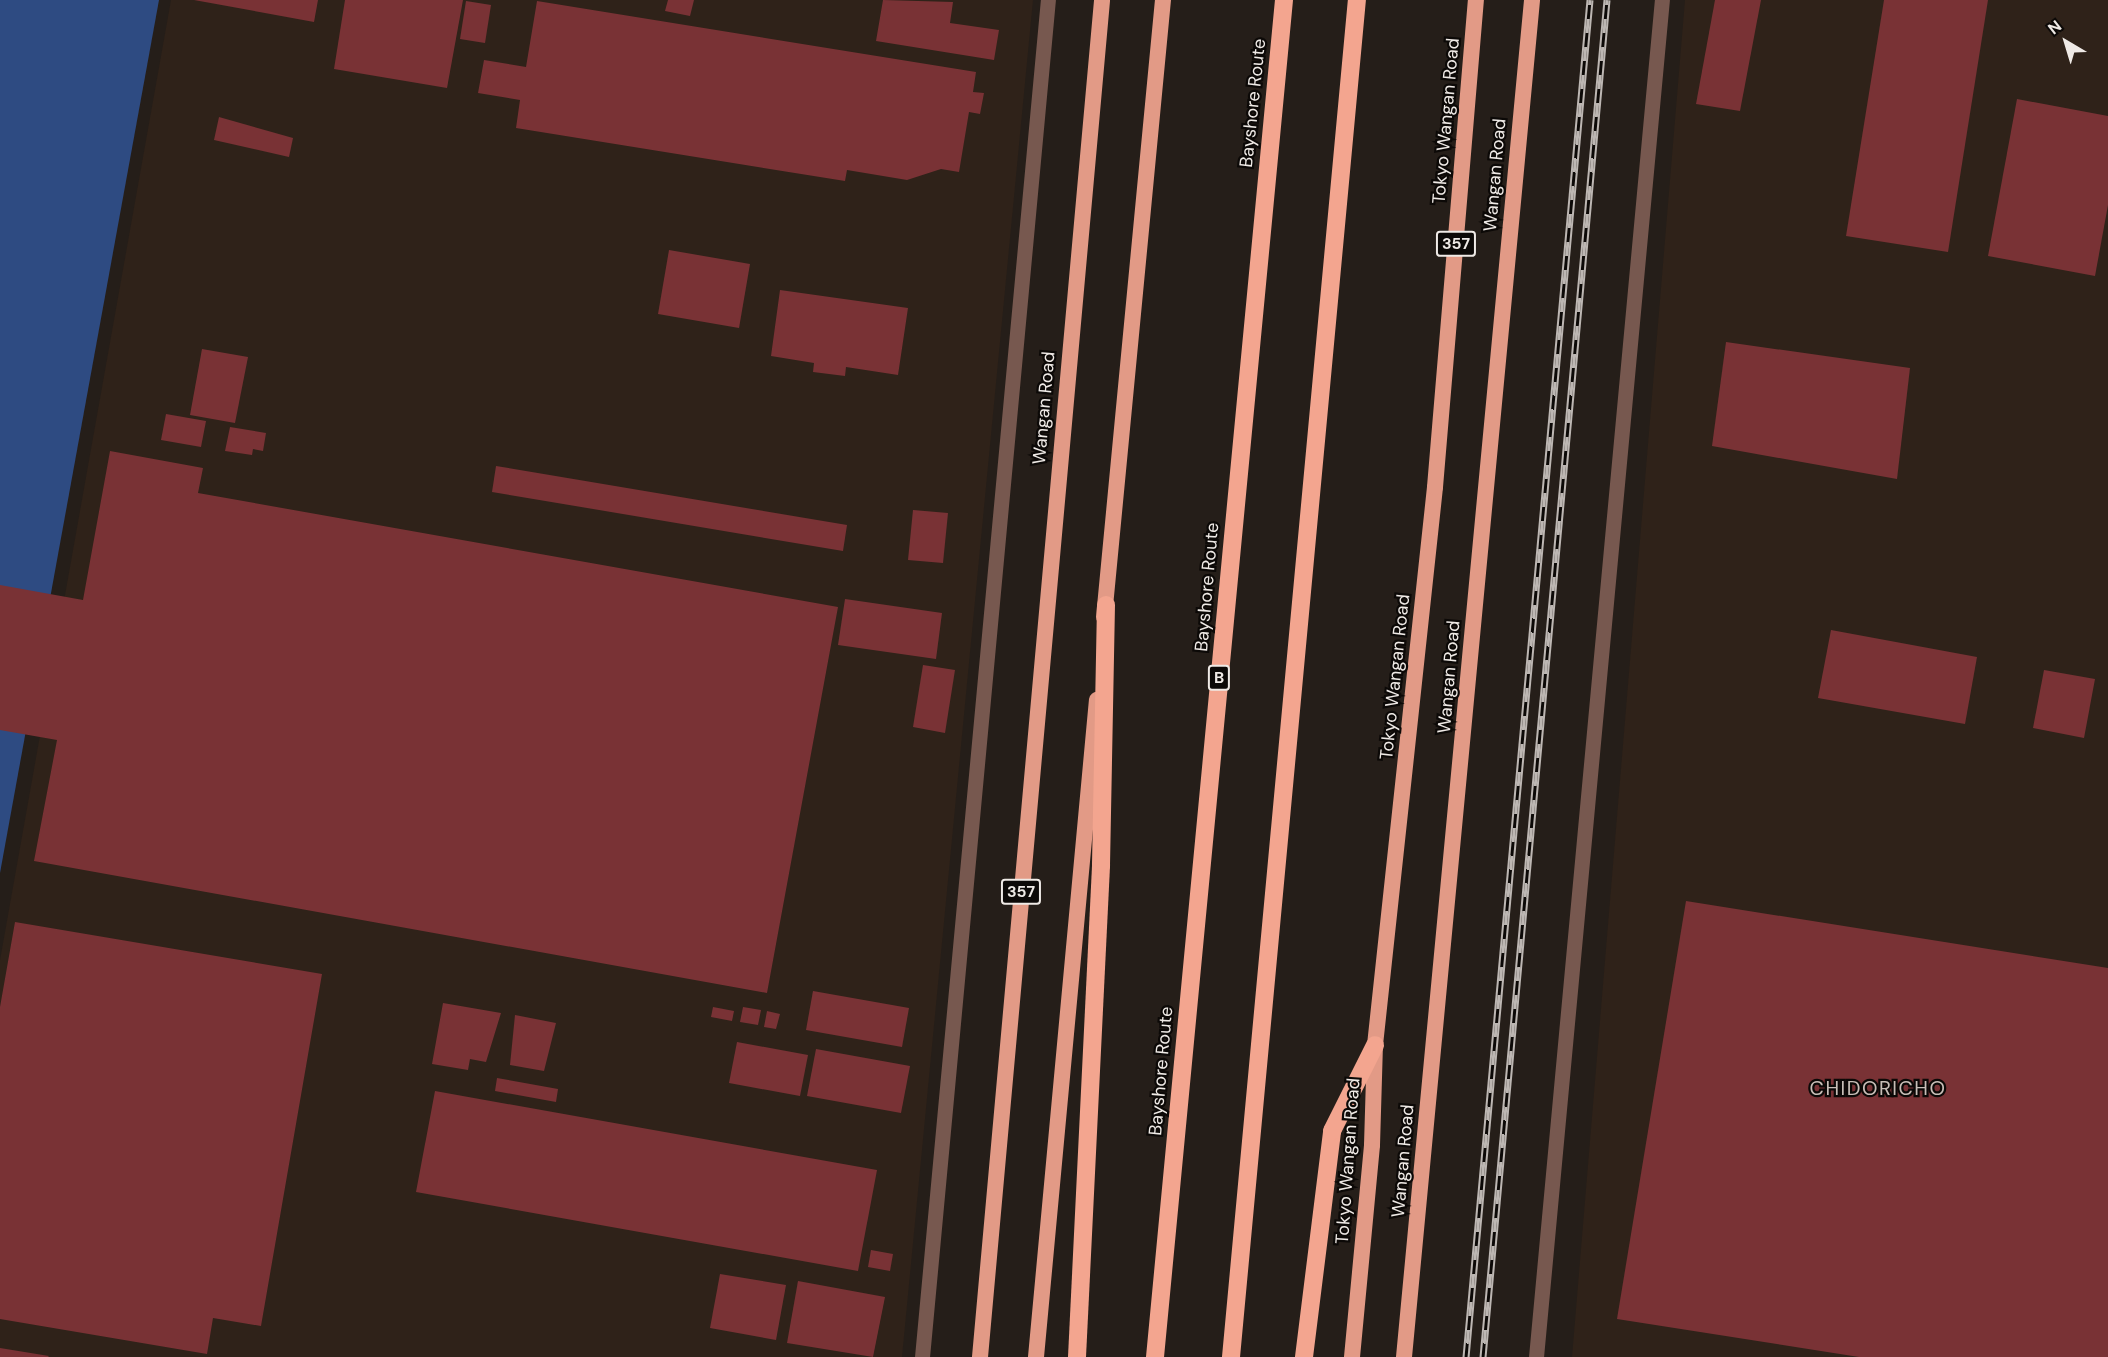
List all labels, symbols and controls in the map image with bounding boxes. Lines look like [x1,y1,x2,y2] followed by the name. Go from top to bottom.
[2036,12,2096,72] north arrow
[2044,16,2066,39] text: N
[1428,37,1464,205] street label: Tokyo Wangan Road
[1235,38,1271,168] street label: Bayshore Route
[1479,118,1511,232] street label: Wangan Road
[1435,231,1477,257] road number: 357
[1028,351,1060,465] street label: Wangan Road
[1191,522,1223,652] street label: Bayshore Route
[1376,593,1414,761] street label: Tokyo Wangan Road
[1433,620,1465,734] street label: Wangan Road
[1207,665,1231,691] road number: B
[1000,879,1042,905] road number: 357
[1145,1006,1177,1136] street label: Bayshore Route
[1810,1076,1946,1100] district label: CHIDORICHO
[1331,1077,1365,1245] street label: Tokyo Wangan Road
[1387,1104,1419,1218] street label: Wangan Road

